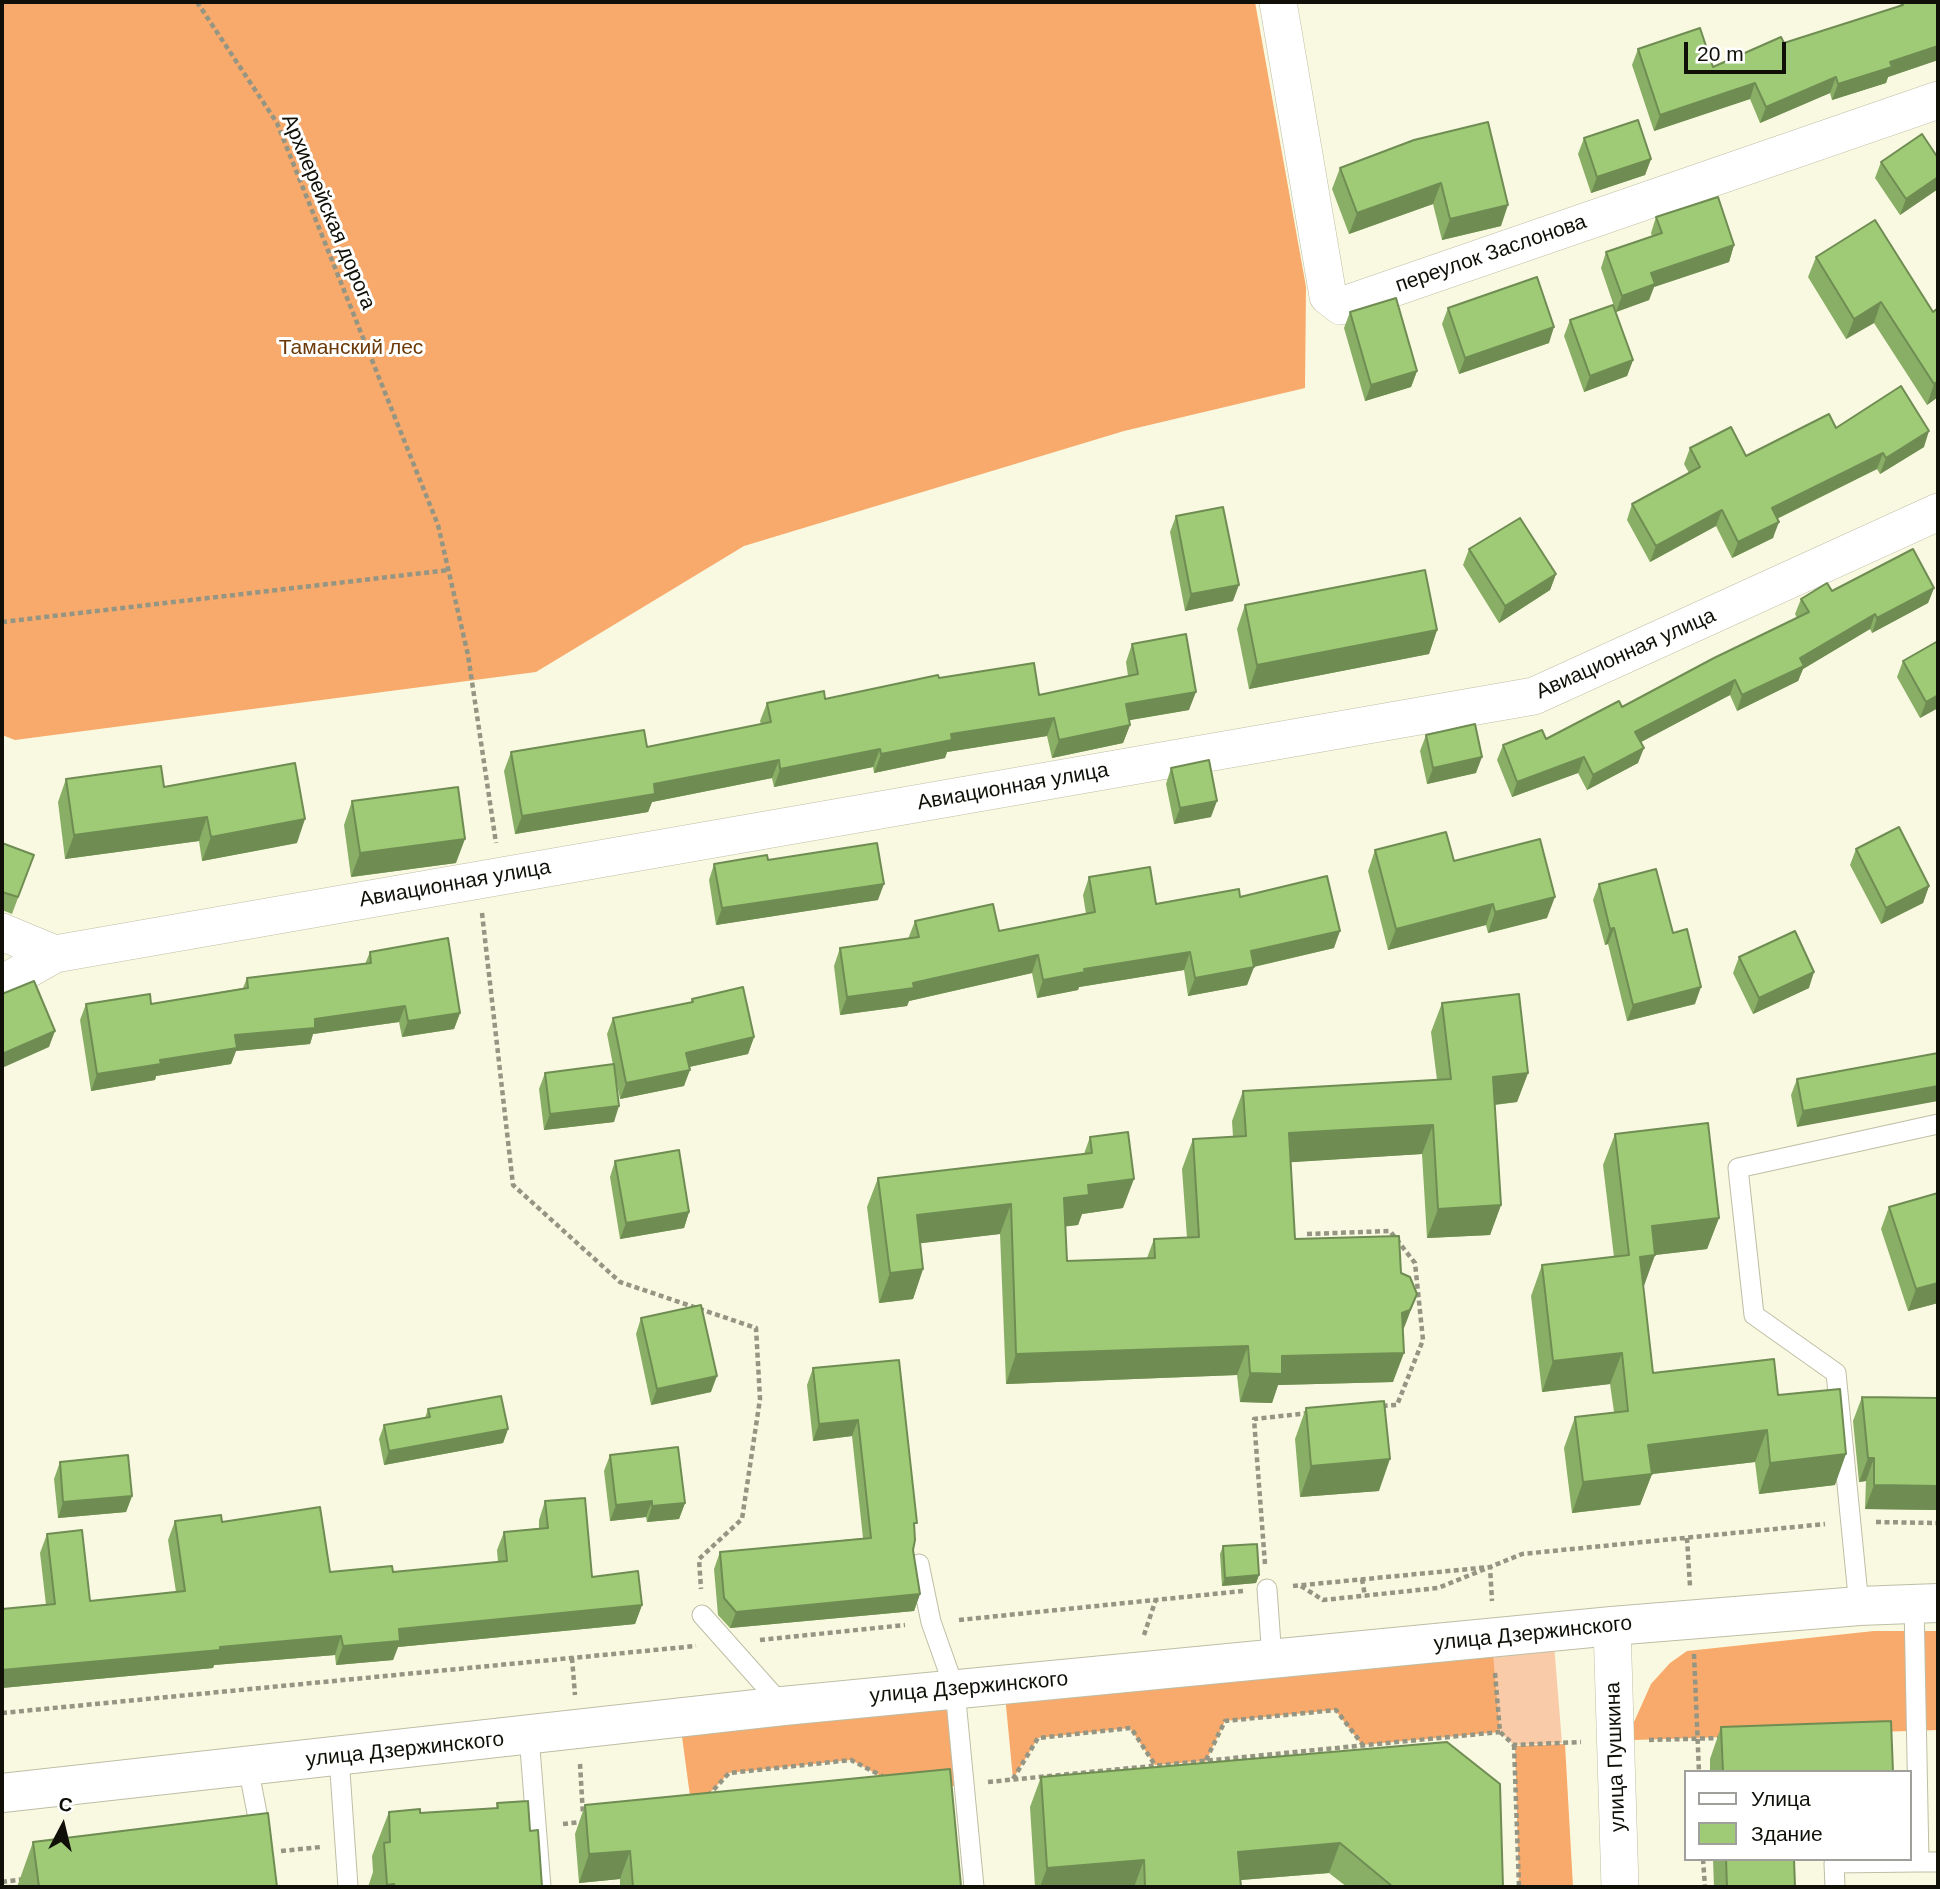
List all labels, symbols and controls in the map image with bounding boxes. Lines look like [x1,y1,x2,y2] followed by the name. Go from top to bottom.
[1688,28,1790,72] scale bar
[1697,42,1744,65] text: 20 m
[275,111,381,313] street label: Архиерейская дорога
[1392,209,1590,299] street label: переулок Заслонова
[279,335,423,361] park label: Таманский лес
[1532,603,1720,705] street label: Авиационная улица
[915,758,1111,816] street label: Авиационная улица
[357,855,553,913] street label: Авиационная улица
[1433,1611,1633,1657] street label: улица Дзержинского
[869,1667,1069,1709] street label: улица Дзержинского
[1601,1682,1631,1832] street label: улица Пушкина
[305,1727,505,1773] street label: улица Дзержинского
[1685,1770,1912,1861] legend
[1751,1787,1811,1810] text: Улица
[28,1791,98,1861] north arrow
[58,1793,74,1816] text: С
[1751,1822,1823,1845] text: Здание

